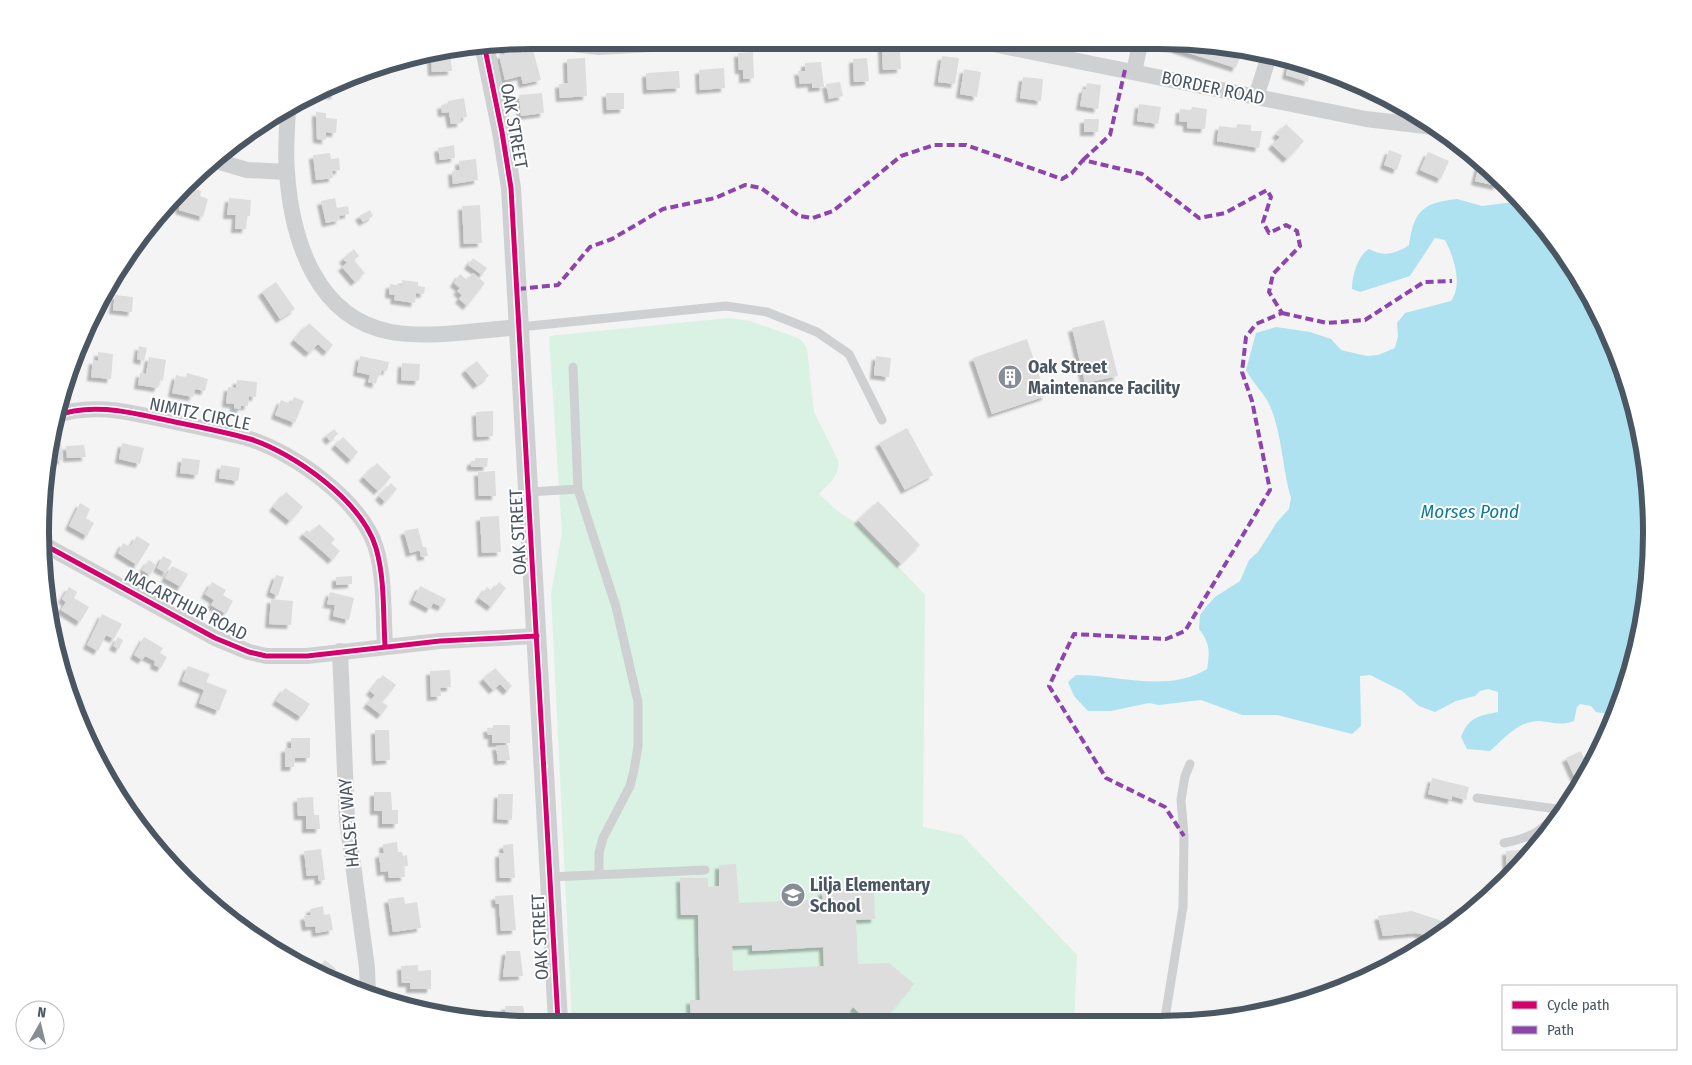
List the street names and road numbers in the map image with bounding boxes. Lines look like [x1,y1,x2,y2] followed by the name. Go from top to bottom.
[1160,66,1266,110] street label: BORDER ROAD
[496,82,532,171] street label: OAK STREET
[147,393,253,435] street label: NIMITZ CIRCLE
[505,488,531,576] street label: OAK STREET
[121,565,251,645] street label: MACARTHUR ROAD
[334,777,364,869] street label: HALSEY WAY
[527,893,553,981] street label: OAK STREET

